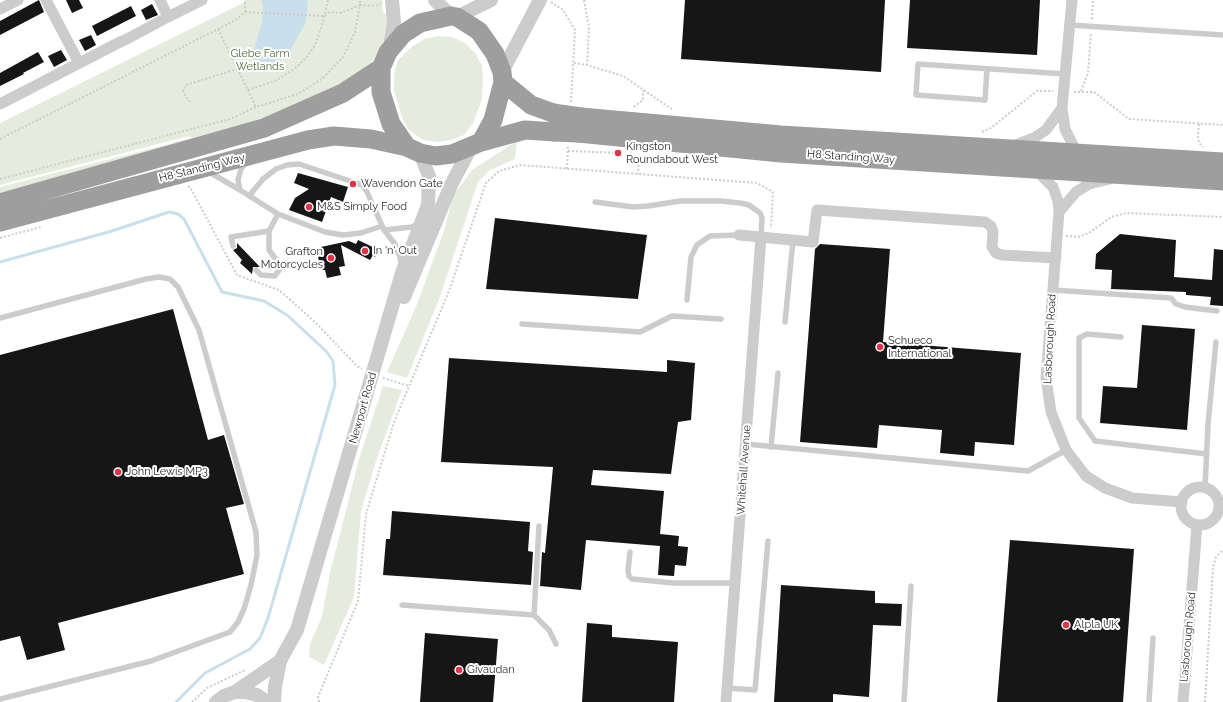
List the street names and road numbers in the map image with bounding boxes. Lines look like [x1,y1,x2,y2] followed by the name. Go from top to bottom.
[807,147,895,167] street label: H8 Standing Way
[158,151,246,185] street label: H8 Standing Way
[1041,294,1059,384] street label: Lasborough Road
[346,371,380,445] street label: Newport Road
[734,425,754,515] street label: Whitehall Avenue
[1177,591,1199,683] street label: Lasborough Road

